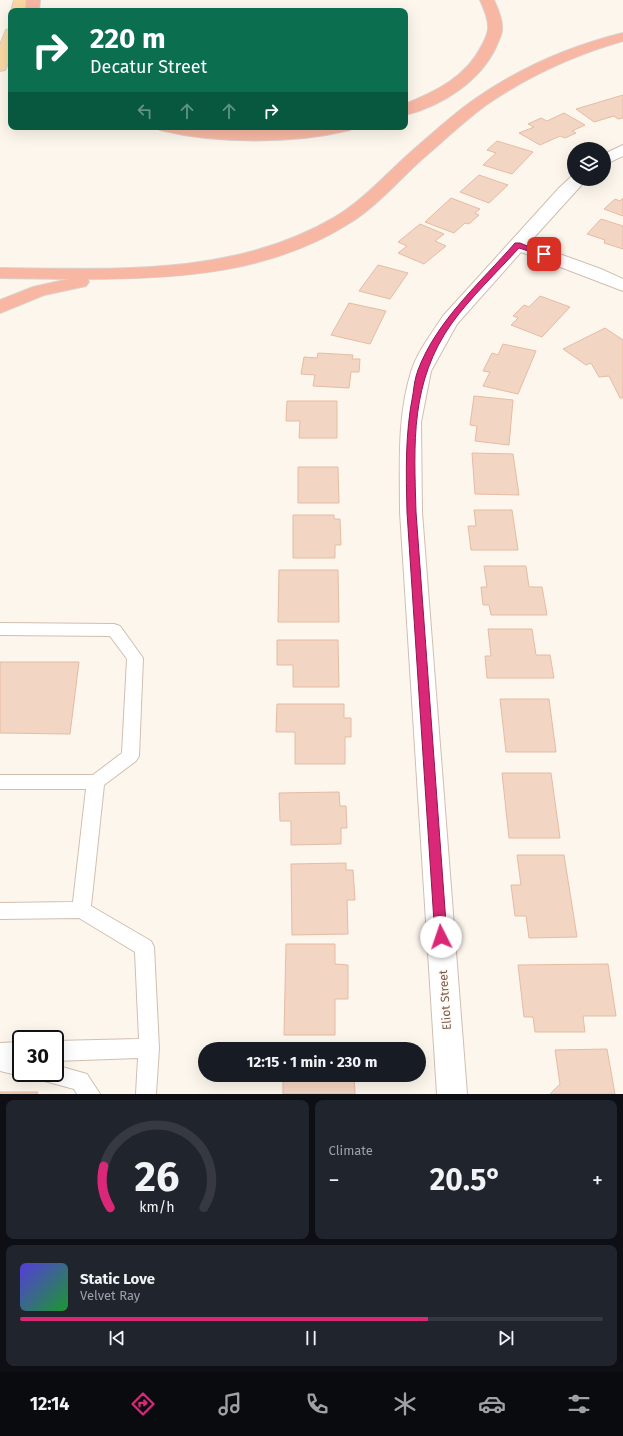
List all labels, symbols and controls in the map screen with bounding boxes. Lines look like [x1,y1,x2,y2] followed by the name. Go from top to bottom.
[90,22,166,55] text: 220 m
[24,24,76,76] icon: right
[90,56,207,78] text: Decatur Street
[134,100,156,122] icon: left
[176,100,198,122] icon: ahead
[218,100,240,122] icon: ahead
[260,100,282,122] icon: right
[567,142,611,186] map controls
[567,142,611,186] button: layers
[527,237,561,271] pin
[533,243,555,265] icon: arrive
[420,916,462,958] position arrow
[436,969,454,1031] street label: Eliot Street
[12,1030,64,1082] speed limit sign: 30
[247,1053,377,1071] text: 12:15 · 1 min · 230 m
[329,1143,373,1158] text: Climate
[135,1151,180,1201] text: 26
[430,1162,502,1198] text: 20.5°
[329,1167,340,1194] text: −
[592,1167,603,1194] text: +
[140,1198,175,1215] text: km/h
[80,1270,155,1288] text: Static Love
[80,1288,140,1303] text: Velvet Ray
[106,1327,128,1349] icon: previous
[300,1327,322,1349] icon: pause
[495,1327,517,1349] icon: next
[129,1390,157,1418] icon: directions
[216,1390,244,1418] icon: music
[303,1390,331,1418] icon: phone
[391,1390,419,1418] icon: climate
[478,1390,506,1418] icon: car
[565,1390,593,1418] icon: filters
[30,1393,70,1415] text: 12:14

